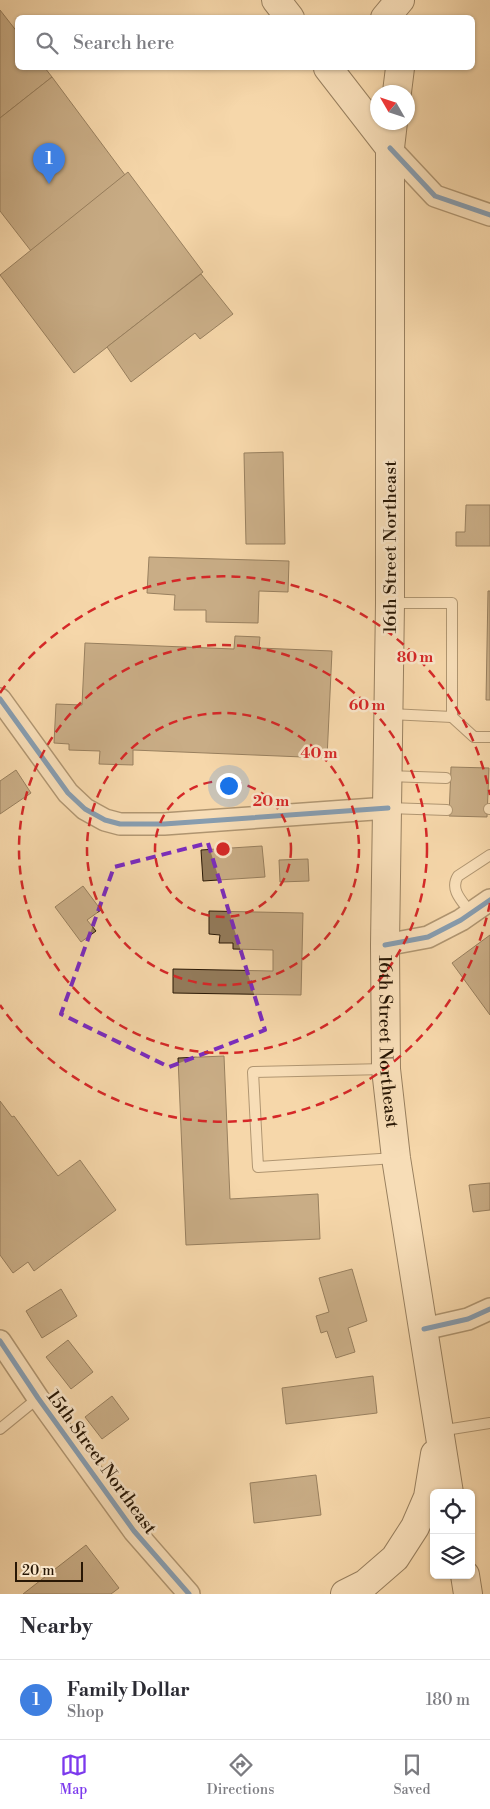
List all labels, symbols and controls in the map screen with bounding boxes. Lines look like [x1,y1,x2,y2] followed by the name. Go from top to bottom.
[15,15,475,70] search box
[33,29,61,57] icon: search
[73,31,174,55] text: Search here
[370,85,415,130] north arrow
[33,143,65,184] pin: 1
[379,460,402,634] street label: 16th Street Northeast
[397,648,434,667] text: 80 m
[349,696,386,715] text: 60 m
[300,744,338,763] text: 40 m
[216,773,242,799] your location
[253,792,290,811] text: 20 m
[214,840,232,858] centre of rings
[373,955,404,1130] street label: 16th Street Northeast
[42,1386,162,1539] street label: 15th Street Northeast
[430,1489,475,1579] map controls
[430,1489,475,1534] button: locate
[430,1534,475,1579] button: layers
[15,1559,82,1582] scale bar
[22,1562,54,1580] text: 20 m
[20,1614,93,1640] text: Nearby
[67,1678,190,1702] text: Family Dollar
[32,1690,40,1710] text: 1
[426,1690,470,1710] text: 180 m
[67,1702,104,1722] text: Shop
[60,1751,88,1799] tab: Map
[207,1751,274,1799] tab: Directions
[394,1751,430,1799] tab: Saved

